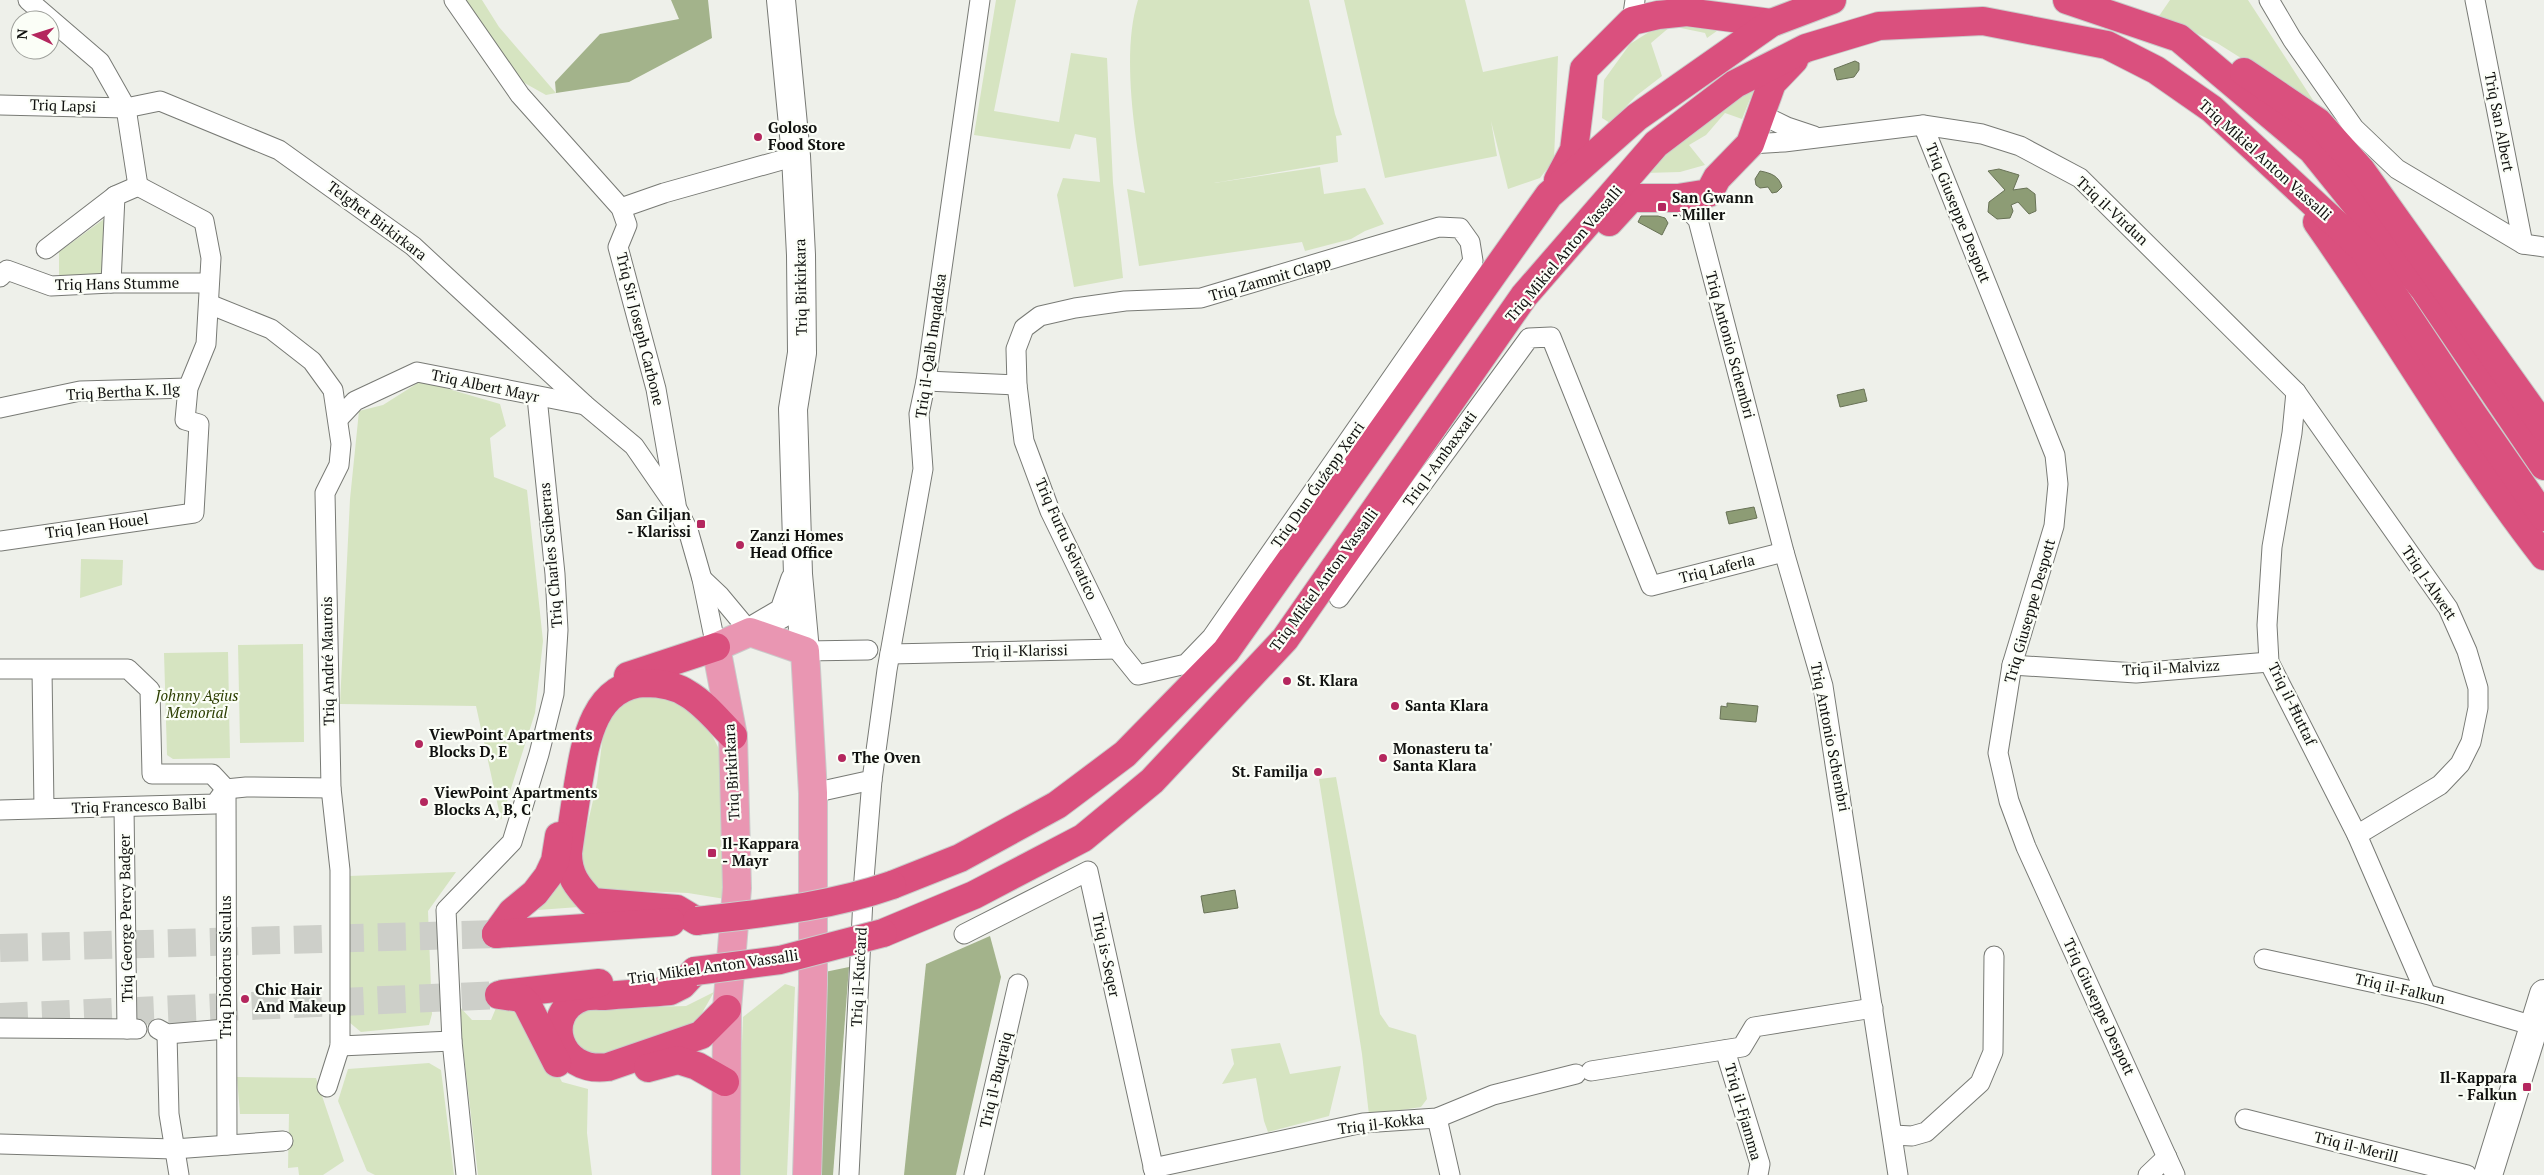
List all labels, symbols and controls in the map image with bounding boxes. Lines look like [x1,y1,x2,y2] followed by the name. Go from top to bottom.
[10,10,60,60] north arrow
[12,28,31,40] text: N
[2481,70,2519,174] street label: Triq San Albert
[30,94,97,116] street label: Triq Lapsi
[2195,94,2336,224] street label: Triq Mikiel Anton Vassalli
[768,117,845,154] place label: Goloso Food Store
[752,131,764,143] marker: Goloso Food Store
[1922,140,1996,286] street label: Triq Giuseppe Despott
[2072,172,2153,249] street label: Triq il-Virdun
[324,176,432,265] street label: Telgħet Birkirkara
[1500,181,1626,326] street label: Triq Mikiel Anton Vassalli
[1672,187,1754,224] place label: San Ġwann - Miller
[1656,201,1668,213] marker: San Ġwann - Miller
[789,238,811,336] street label: Triq Birkirkara
[612,250,670,407] street label: Triq Sir Joseph Carbone
[1206,251,1333,305] street label: Triq Zammit Clapp
[1702,269,1760,421] street label: Triq Antonio Schembri
[55,272,179,294] street label: Triq Hans Stumme
[910,272,950,420] street label: Triq il-Qalb Imqaddsa
[429,364,541,406] street label: Triq Albert Mayr
[66,378,181,404] street label: Triq Bertha K. Ilg
[1398,407,1481,510] street label: Triq l-Ambaxxati
[1266,417,1368,552] street label: Triq Dun Ǵuźepp Xerri
[1031,474,1103,603] street label: Triq Furtu Selvatico
[534,482,566,629] street label: Triq Charles Sciberras
[616,504,691,541] place label: San Ġiljan - Klarissi
[1265,504,1382,655] street label: Triq Mikiel Anton Vassalli
[44,508,150,542] street label: Triq Jean Houel
[695,518,707,530] marker: San Ġiljan - Klarissi
[750,525,844,562] place label: Zanzi Homes Head Office
[1999,536,2059,685] street label: Triq Giuseppe Despott
[734,539,746,551] marker: Zanzi Homes Head Office
[2398,541,2462,624] street label: Triq l-Alwett
[1677,549,1757,587] street label: Triq Laferla
[316,596,338,726] street label: Triq André Maurois
[972,639,1068,661] street label: Triq il-Klarissi
[2122,654,2220,680] street label: Triq il-Malvizz
[2264,659,2322,749] street label: Triq il-Ħuttaf
[1807,660,1855,813] street label: Triq Antonio Schembri
[1297,670,1359,690] place label: St. Klara
[1281,675,1293,687] marker: St. Klara
[154,685,239,722] park label: Johnny Agius Memorial
[1405,695,1489,715] place label: Santa Klara
[1389,700,1401,712] marker: Santa Klara
[718,723,744,821] street label: Triq Birkirkara
[429,724,593,761] place label: ViewPoint Apartments Blocks D, E
[413,738,425,750] marker: ViewPoint Apartments Blocks D, E
[1393,738,1492,775] place label: Monasteru ta' Santa Klara
[852,747,921,767] place label: The Oven
[836,752,848,764] marker: The Oven
[1377,752,1389,764] marker: Monasteru ta' Santa Klara
[1232,761,1309,781] place label: St. Familja
[1312,766,1324,778] marker: St. Familja
[434,782,598,819] place label: ViewPoint Apartments Blocks A, B, C
[71,793,207,817] street label: Triq Francesco Balbi
[418,796,430,808] marker: ViewPoint Apartments Blocks A, B, C
[114,833,136,1002] street label: Triq George Percy Badger
[722,833,800,870] place label: Il-Kappara - Mayr
[706,847,718,859] marker: Il-Kappara - Mayr
[215,895,235,1039] street label: Triq Diodorus Siculus
[1088,911,1126,999] street label: Triq is-Seqer
[845,927,871,1027] street label: Triq il-Kuċċard
[2059,935,2141,1079] street label: Triq Giuseppe Despott
[626,944,799,988] street label: Triq Mikiel Anton Vassalli
[2353,968,2447,1008] street label: Triq il-Falkun
[255,979,346,1016] place label: Chic Hair And Makeup
[239,993,251,1005] marker: Chic Hair And Makeup
[974,1030,1016,1130] street label: Triq il-Buqrajq
[1721,1061,1767,1163] street label: Triq il-Fjamma
[2440,1067,2518,1104] place label: Il-Kappara - Falkun
[2521,1081,2533,1093] marker: Il-Kappara - Falkun
[1337,1108,1426,1138] street label: Triq il-Kokka
[2312,1126,2401,1166] street label: Triq il-Merill

